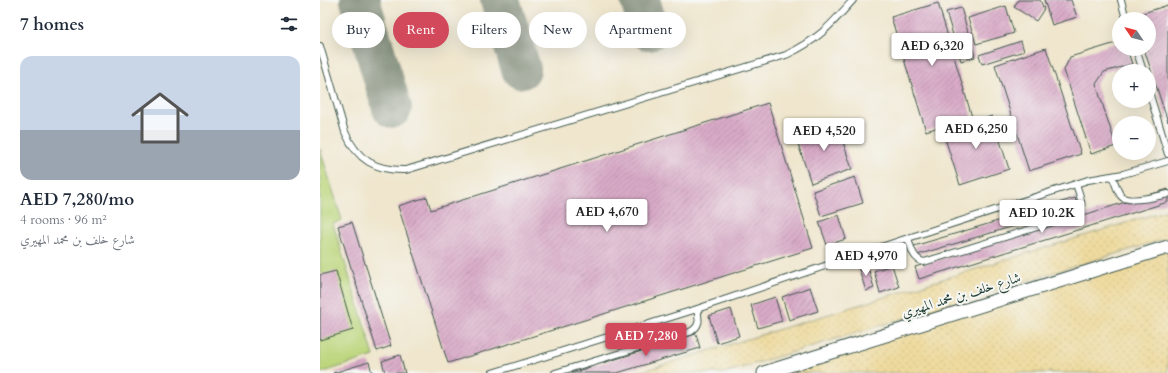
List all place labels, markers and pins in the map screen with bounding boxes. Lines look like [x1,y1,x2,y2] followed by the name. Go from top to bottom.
[886,33,978,67] pin: AED 6,320
[930,116,1022,150] pin: AED 6,250
[778,118,870,152] pin: AED 4,520
[561,199,653,233] pin: AED 4,670
[996,200,1088,234] pin: AED 10.2K
[820,243,912,277] pin: AED 4,970
[600,323,692,357] pin: AED 7,280

